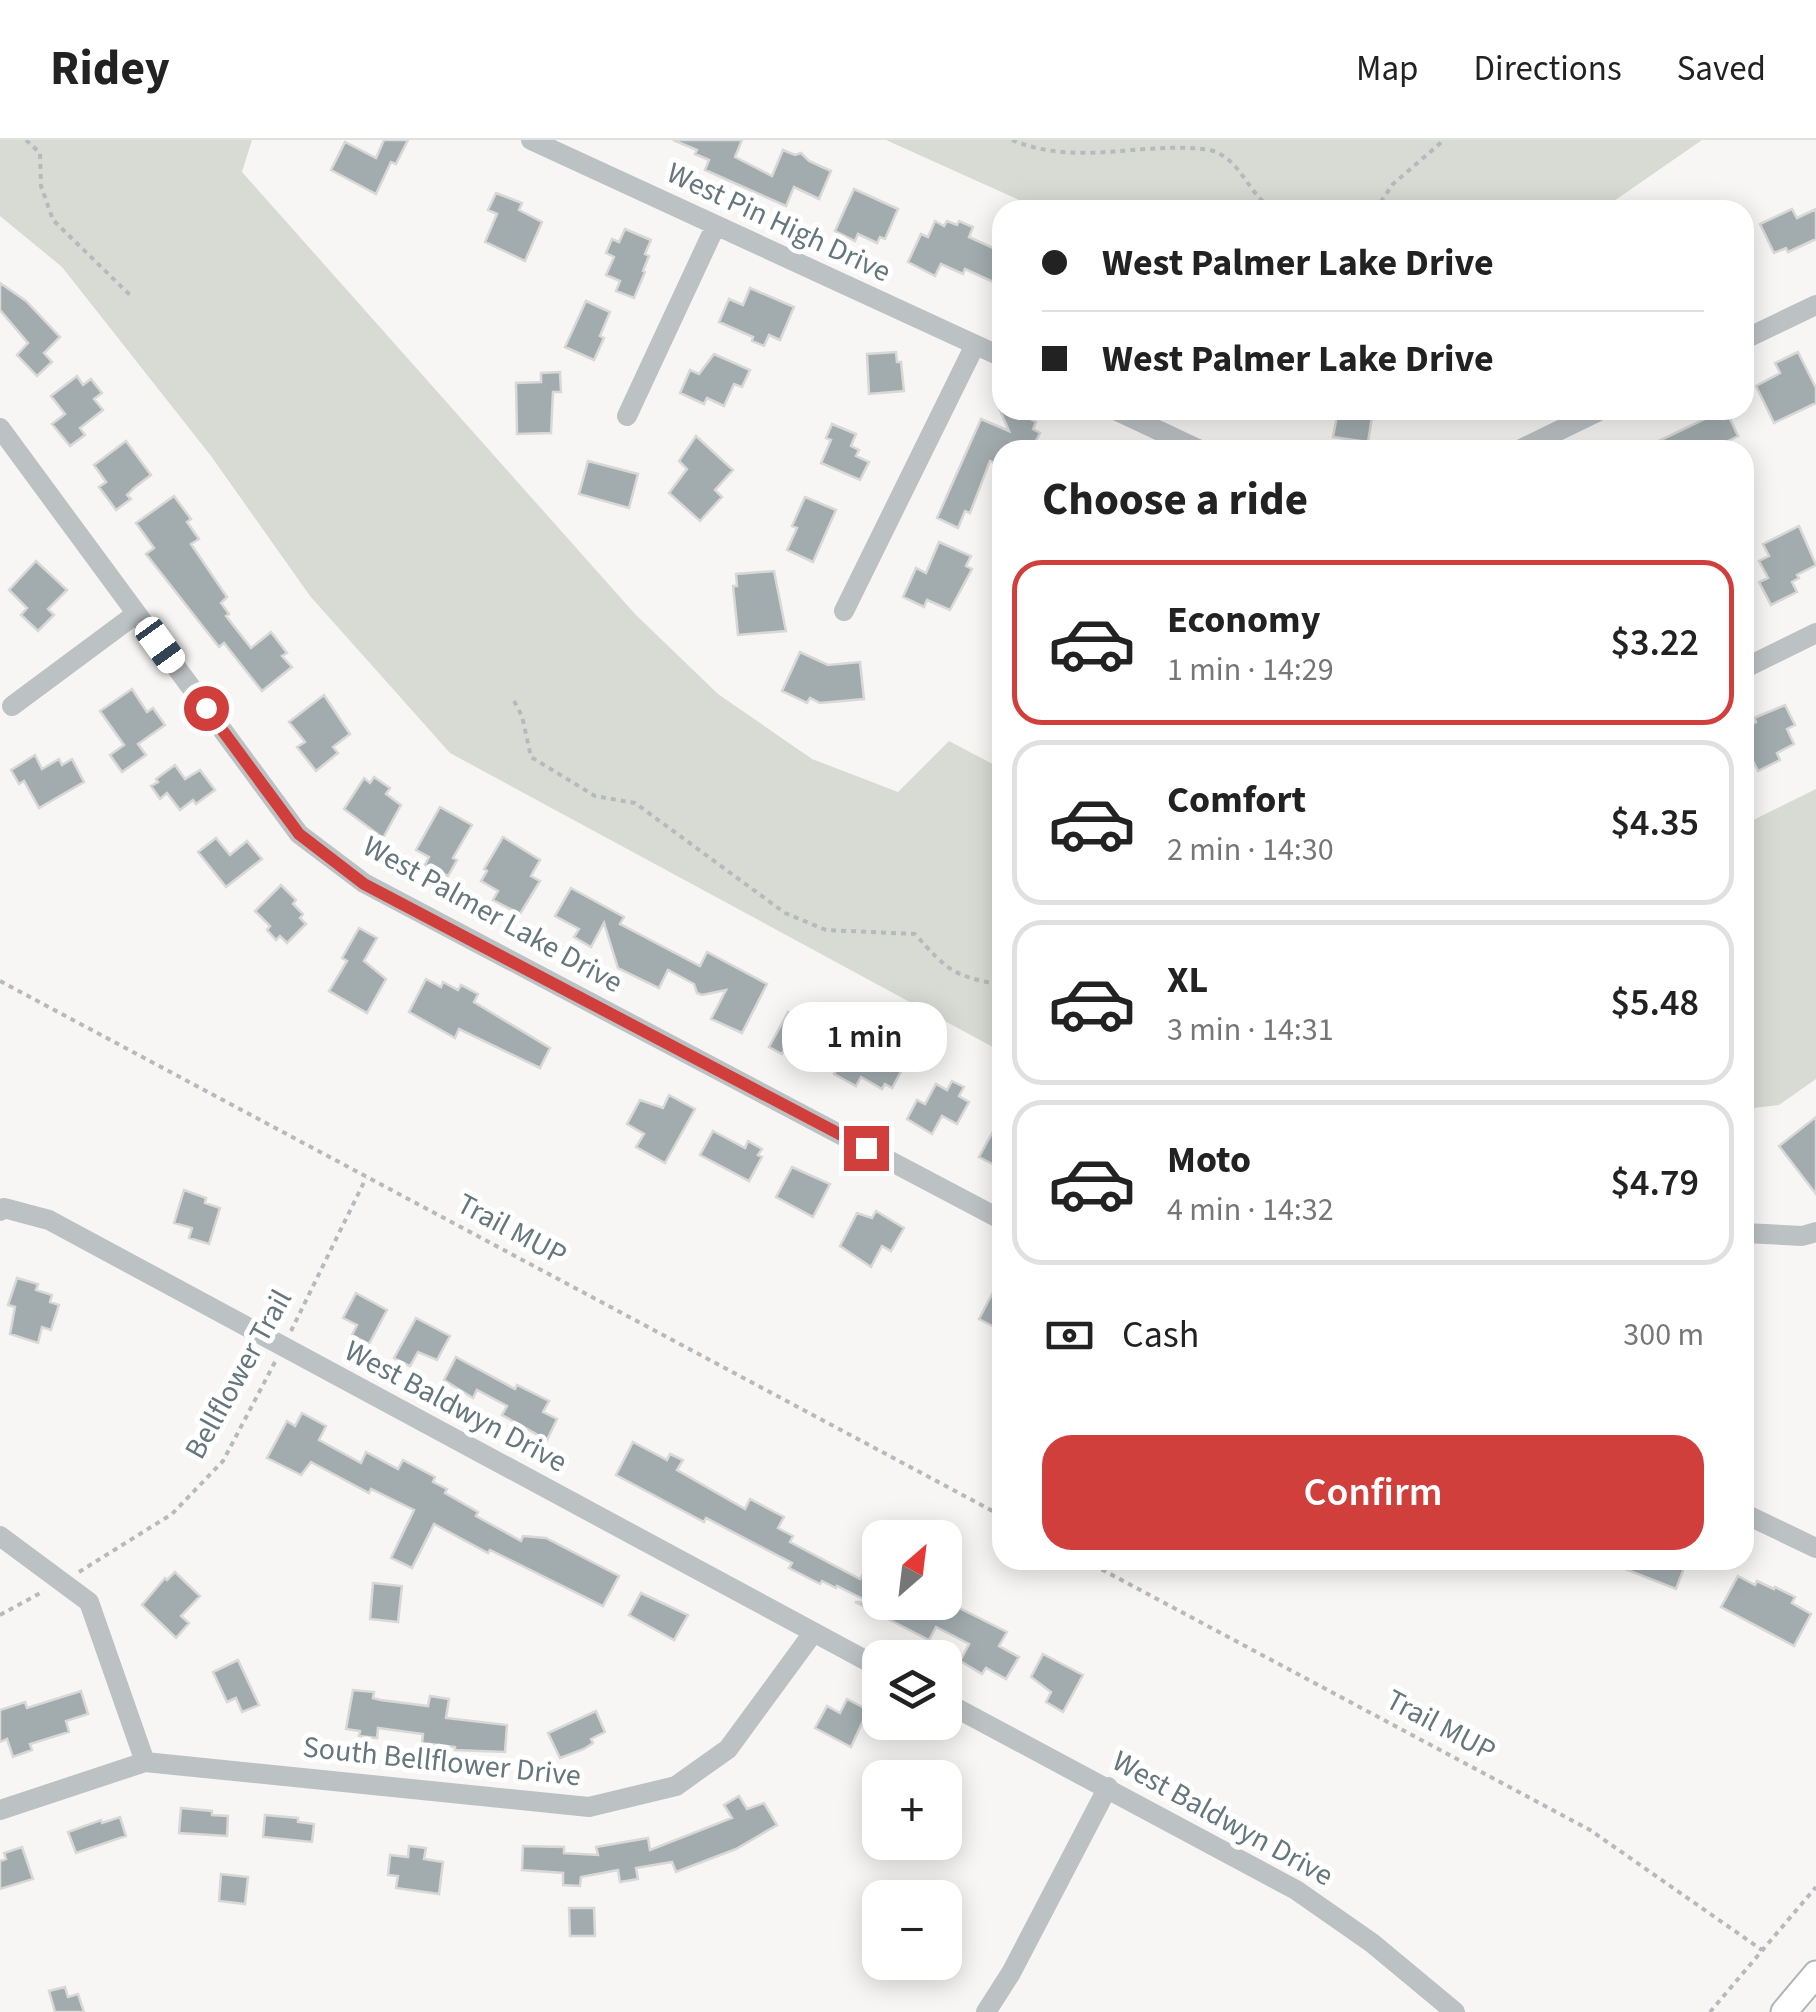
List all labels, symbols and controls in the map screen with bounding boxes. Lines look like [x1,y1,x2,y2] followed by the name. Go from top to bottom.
[50,35,170,103] text: Ridey
[1356,44,1419,94] text: Map
[1474,44,1622,94] text: Directions
[1677,44,1766,94] text: Saved
[660,152,898,293] street label: West Pin High Drive
[1102,236,1494,290] text: West Palmer Lake Drive
[1102,332,1494,386] text: West Palmer Lake Drive
[1042,468,1308,532] text: Choose a ride
[1167,593,1320,647] text: Economy
[1047,598,1137,688] icon: car
[130,612,190,678] car
[1611,616,1699,670] text: $3.22
[1167,647,1334,693] text: 1 min · 14:29
[184,686,229,731] route start
[1167,773,1306,827] text: Comfort
[1047,778,1137,868] icon: car
[1611,796,1699,850] text: $4.35
[355,825,630,1004] street label: West Palmer Lake Drive
[1167,827,1334,873] text: 2 min · 14:30
[1167,953,1208,1007] text: XL
[1047,958,1137,1048] icon: car
[1611,976,1699,1030] text: $5.48
[784,1003,948,1073] callout: 1 min
[1167,1007,1334,1053] text: 3 min · 14:31
[826,1014,903,1060] text: 1 min
[844,1126,889,1171] route end
[1167,1133,1251,1187] text: Moto
[1047,1138,1137,1228] icon: car
[1611,1156,1699,1210] text: $4.79
[449,1183,574,1276] street label: Trail MUP
[1167,1187,1334,1233] text: 4 min · 14:32
[174,1282,303,1467] street label: Bellflower Trail
[1042,1308,1097,1363] icon: cash
[1122,1308,1199,1362] text: Cash
[1623,1312,1704,1358] text: 300 m
[337,1330,575,1483] street label: West Baldwyn Drive
[1042,1435,1704,1550] button: Confirm
[862,1520,962,1620] north arrow
[862,1520,962,1980] map controls
[862,1640,962,1740] button: layers
[1378,1679,1503,1772] street label: Trail MUP
[301,1726,583,1797] street label: South Bellflower Drive
[1104,1740,1341,1897] street label: West Baldwyn Drive
[862,1760,962,1860] button: +
[862,1880,962,1980] button: −

